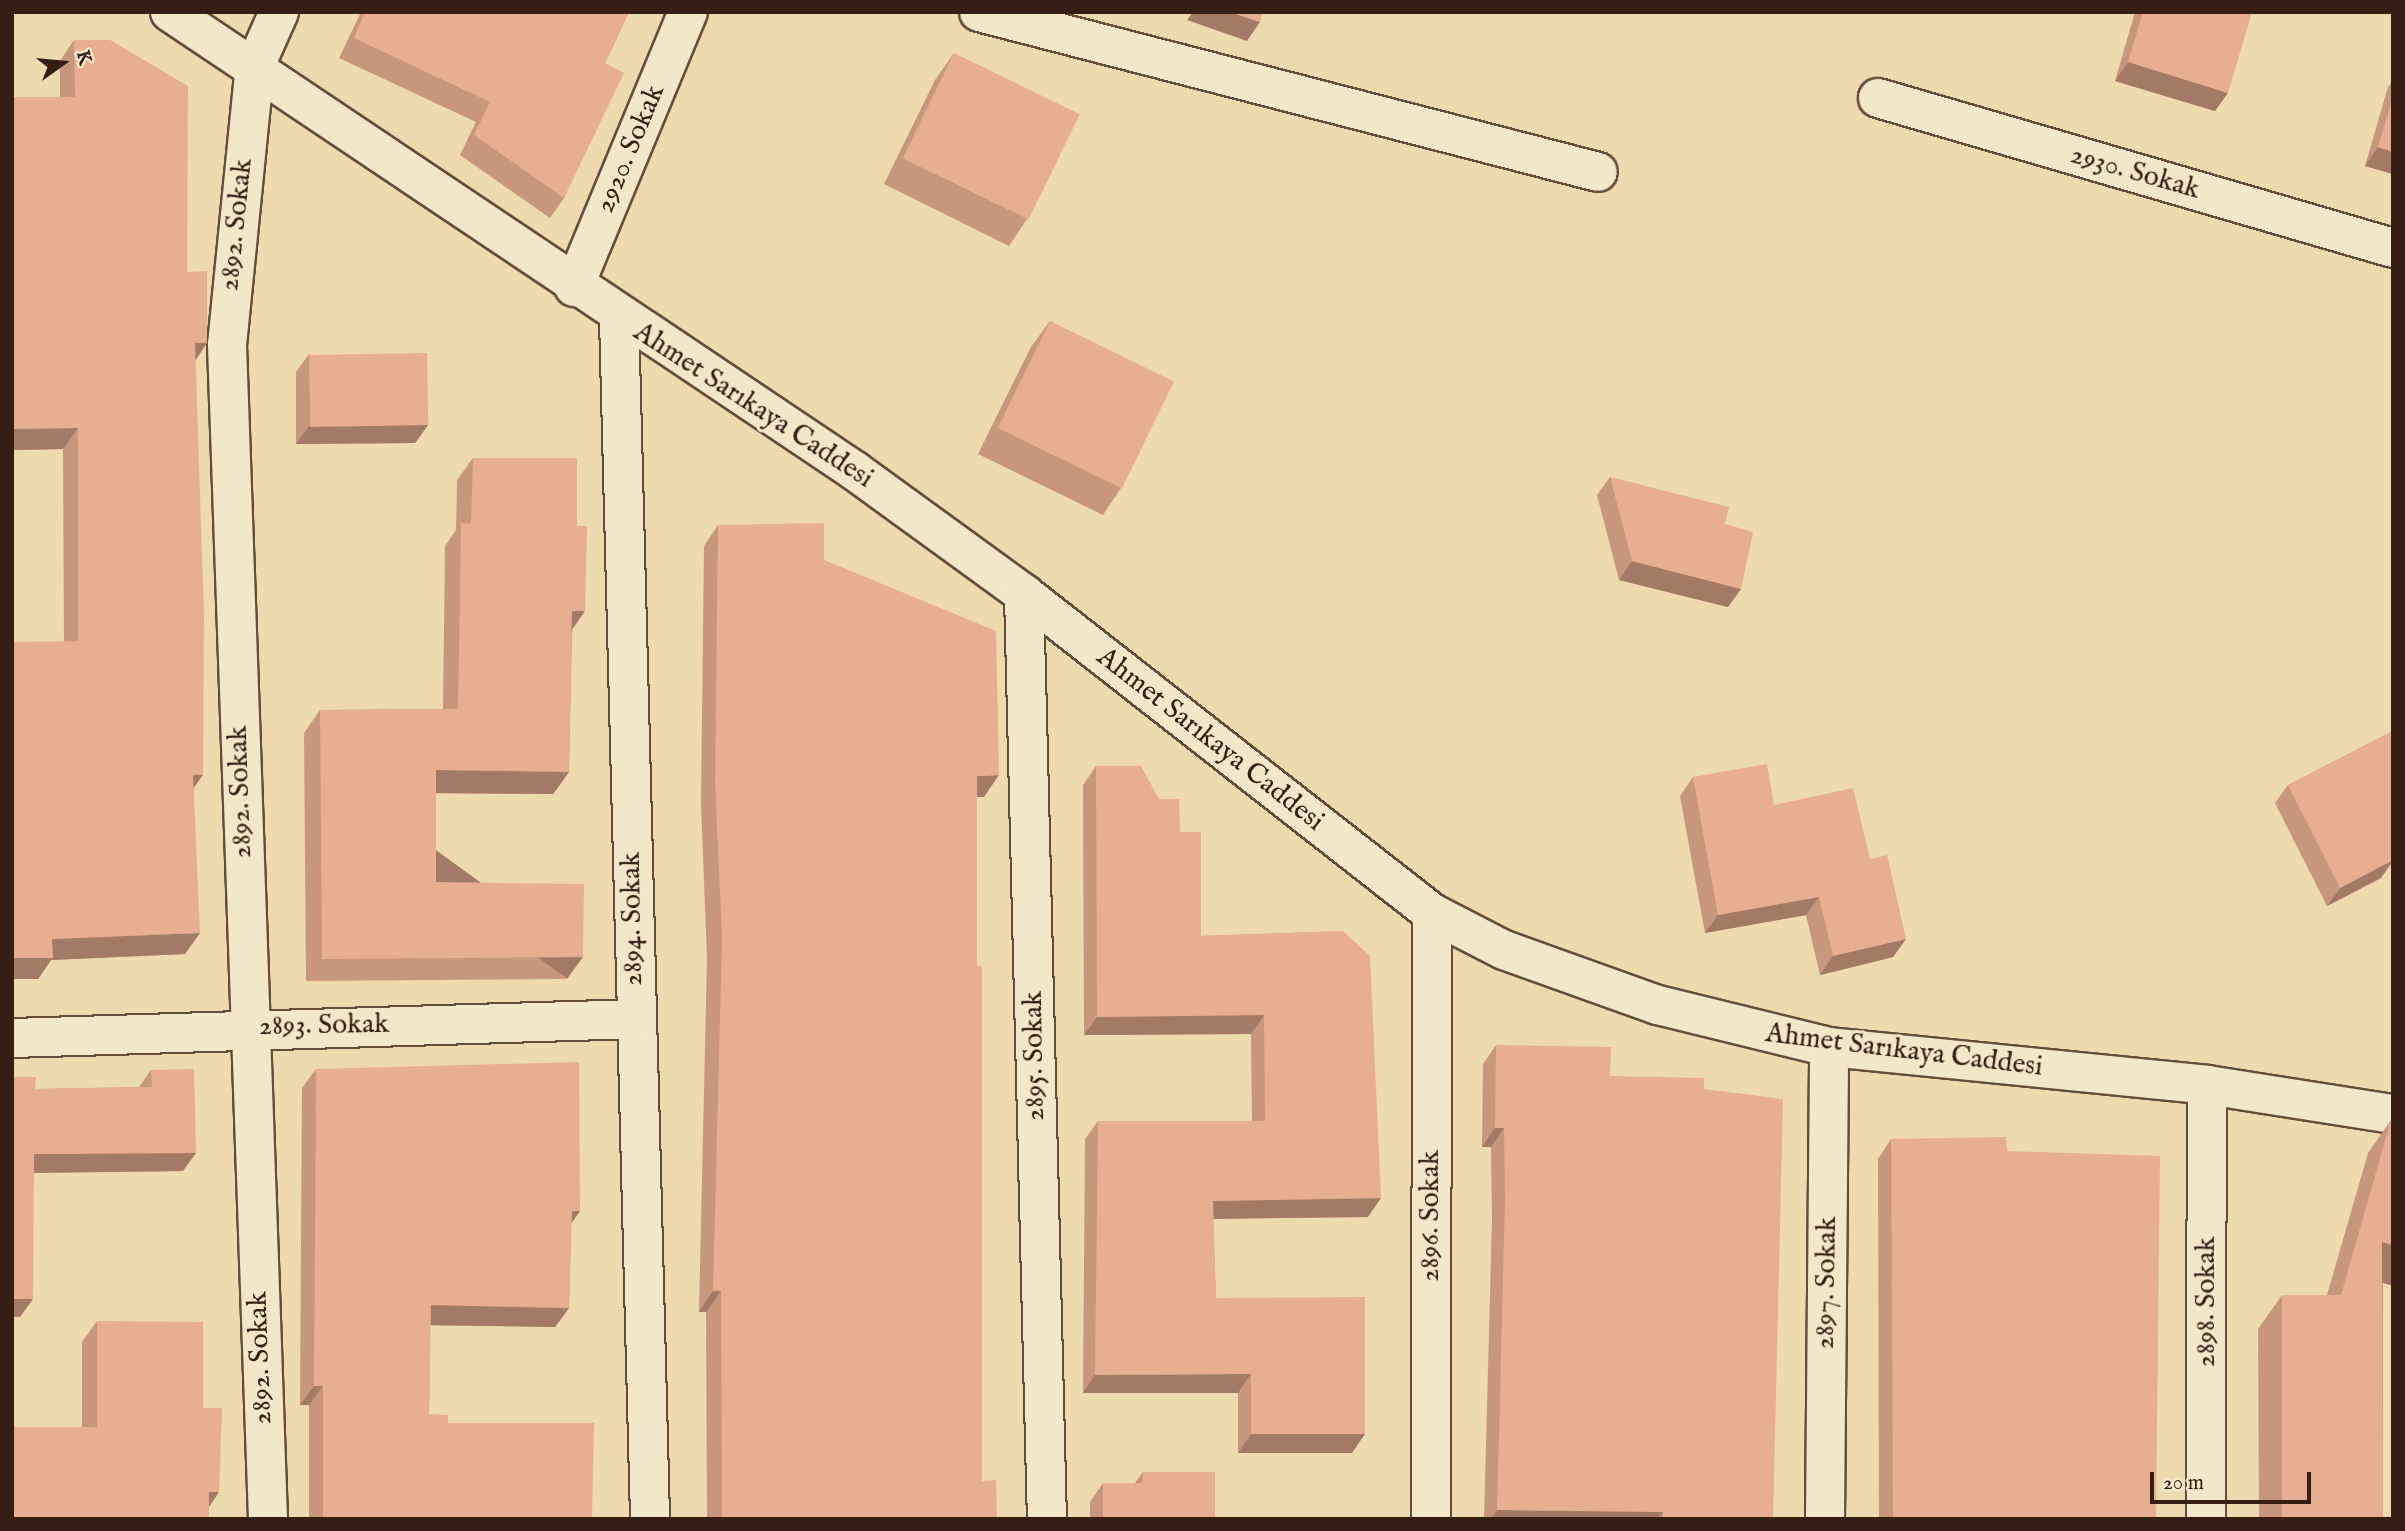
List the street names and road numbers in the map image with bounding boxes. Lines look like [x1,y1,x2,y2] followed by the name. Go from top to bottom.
[589,80,673,218] street label: 2920. Sokak
[2066,139,2204,207] street label: 2930. Sokak
[213,157,261,293] street label: 2892. Sokak
[627,316,879,496] street label: Ahmet Sarıkaya Caddesi
[1090,641,1330,839] street label: Ahmet Sarıkaya Caddesi
[222,725,260,859] street label: 2892. Sokak
[615,852,651,986] street label: 2894. Sokak
[1017,991,1053,1121] street label: 2895. Sokak
[259,1008,389,1044] street label: 2893. Sokak
[1764,1017,2044,1085] street label: Ahmet Sarıkaya Caddesi
[1414,1150,1448,1282] street label: 2896. Sokak
[1809,1216,1845,1350] street label: 2897. Sokak
[2190,1237,2224,1367] street label: 2898. Sokak
[242,1291,280,1425] street label: 2892. Sokak

